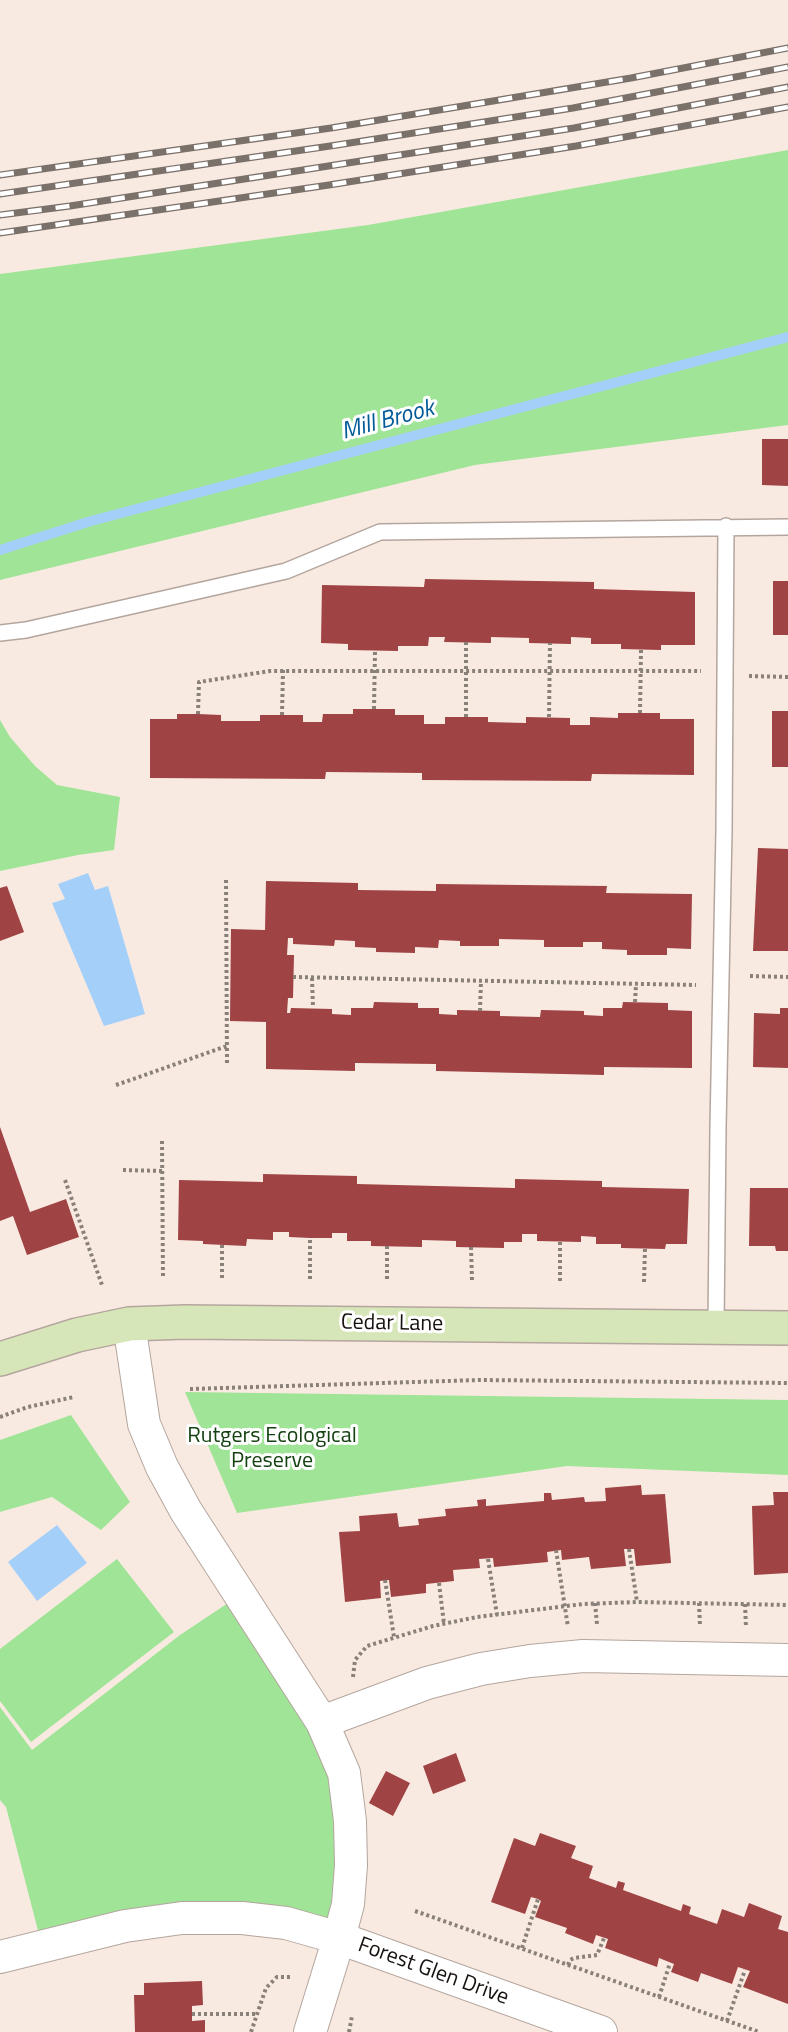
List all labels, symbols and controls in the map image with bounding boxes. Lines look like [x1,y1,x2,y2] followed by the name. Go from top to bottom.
[338,395,438,447] water label: Mill Brook
[341,1310,443,1338] street label: Cedar Lane
[187,1424,357,1476] park label: Rutgers Ecological Preserve
[354,1932,512,2012] street label: Forest Glen Drive

